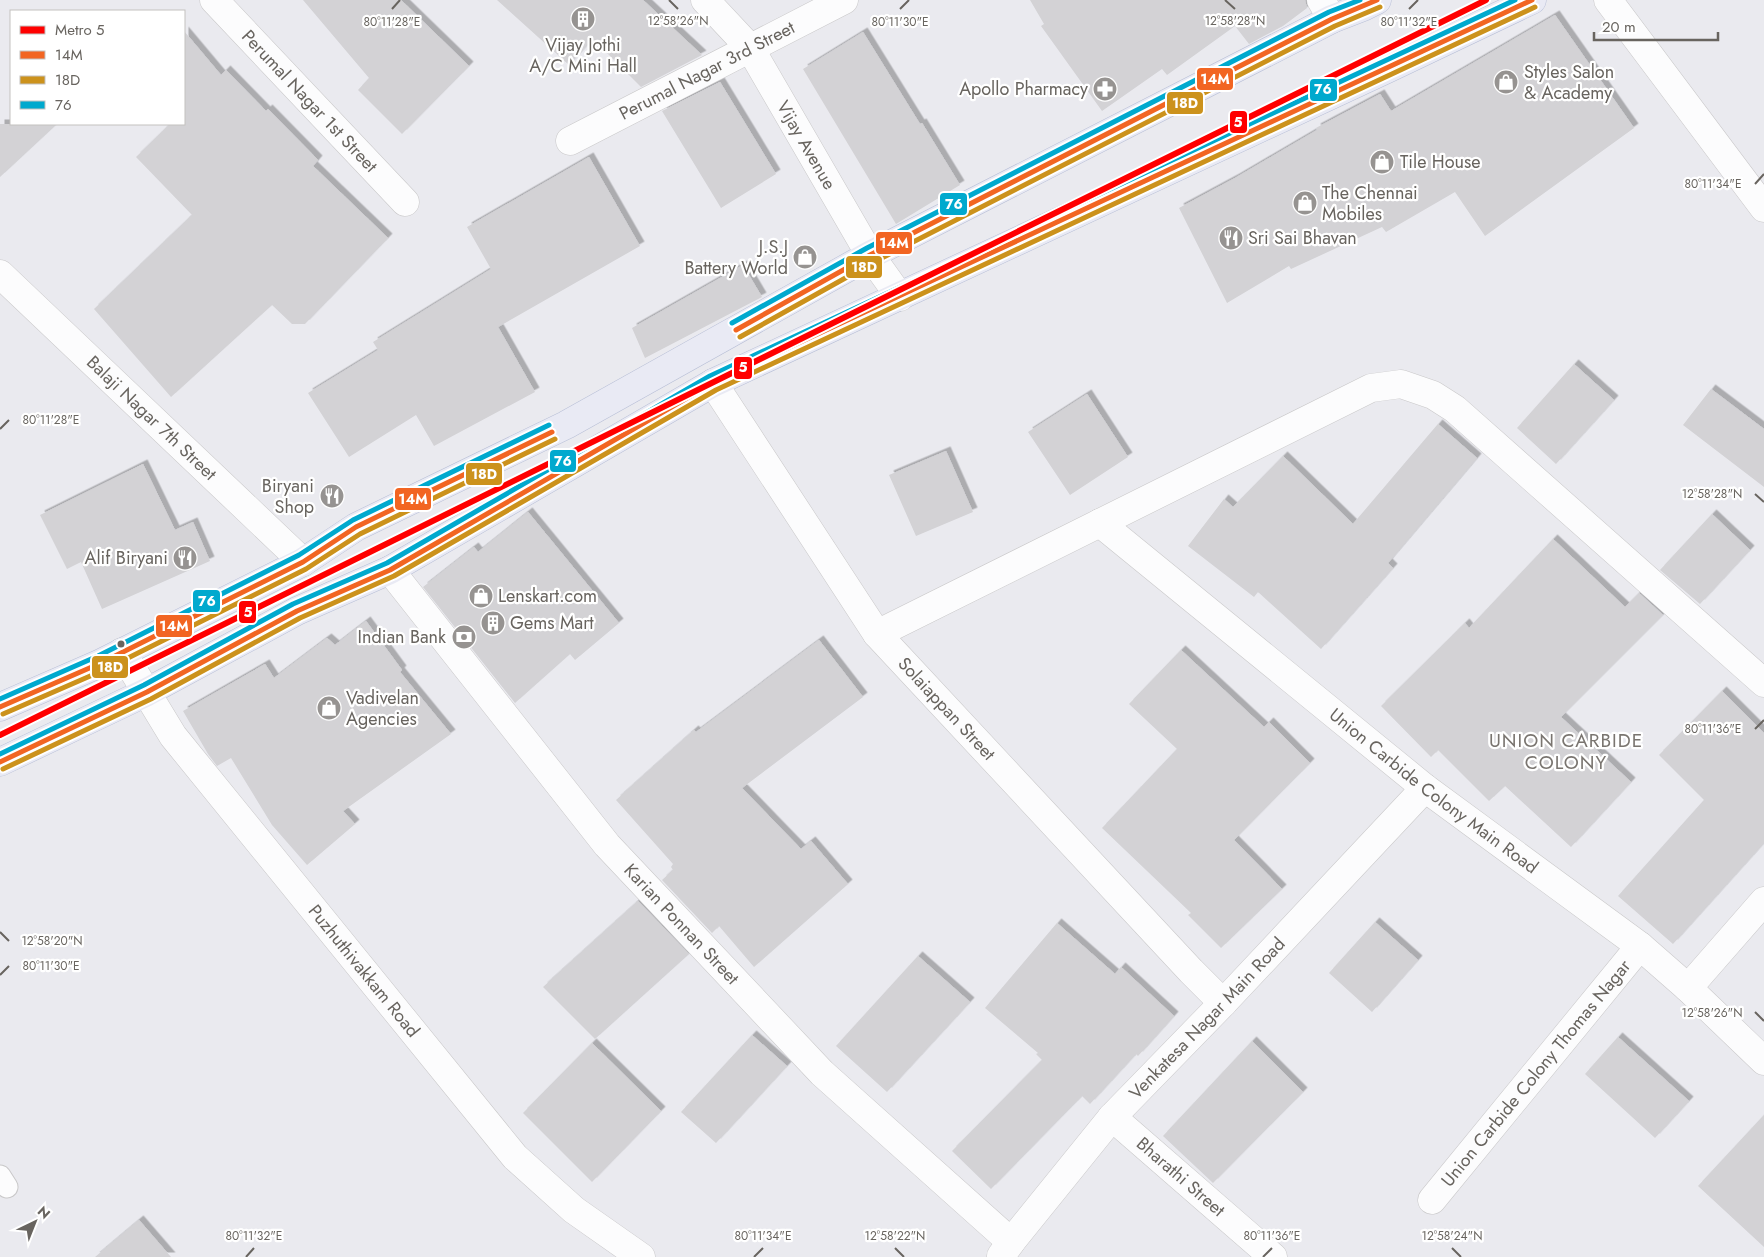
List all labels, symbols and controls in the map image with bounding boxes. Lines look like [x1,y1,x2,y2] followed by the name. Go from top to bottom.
[570,6,596,32] building icon: Vijay Jothi A/C Mini Hall
[10,10,185,125] legend
[1594,10,1718,42] scale bar
[648,12,708,30] text: 12°58'26"N
[1205,12,1265,30] text: 12°58'28"N
[364,13,420,31] text: 80°11'28"E
[871,13,929,31] text: 80°11'30"E
[1381,13,1437,31] text: 80°11'32"E
[615,14,800,127] street label: Perumal Nagar 3rd Street
[1602,16,1636,38] text: 20 m
[55,19,105,41] text: Metro 5
[236,24,384,179] street label: Perumal Nagar 1st Street
[529,32,637,79] place label: Vijay Jothi A/C Mini Hall
[55,44,83,66] text: 14M
[1524,59,1614,106] place label: Styles Salon & Academy
[1196,67,1234,91] line badge: 14M
[55,69,80,91] text: 18D
[1200,69,1230,89] text: 14M
[1493,69,1519,95] shop icon: Styles Salon & Academy
[959,76,1088,102] place label: Apollo Pharmacy
[1092,76,1118,102] pharmacy icon: Apollo Pharmacy
[1309,78,1338,102] line badge: 76
[1314,79,1332,99] text: 76
[1166,91,1204,115] line badge: 18D
[1172,93,1198,113] text: 18D
[55,94,72,116] text: 76
[770,96,842,194] street label: Vijay Avenue
[1229,110,1248,134] line badge: 5
[1233,112,1243,132] text: 5
[1369,149,1395,175] shop icon: Tile House
[1400,149,1481,175] place label: Tile House
[1684,175,1742,193] text: 80°11'34"E
[1322,180,1418,227] place label: The Chennai Mobiles
[1292,190,1318,216] shop icon: The Chennai Mobiles
[939,192,968,216] line badge: 76
[945,194,963,214] text: 76
[1218,225,1244,251] restaurant icon: Sri Sai Bhavan
[1248,225,1357,251] place label: Sri Sai Bhavan
[875,231,913,255] line badge: 14M
[879,233,909,253] text: 14M
[685,234,788,281] place label: J.S.J Battery World
[792,244,818,270] shop icon: J.S.J Battery World
[845,255,883,279] line badge: 18D
[851,257,877,277] text: 18D
[81,350,223,487] street label: Balaji Nagar 7th Street
[733,356,753,380] line badge: 5
[738,357,748,377] text: 5
[23,411,79,429] text: 80°11'28"E
[549,449,577,473] line badge: 76
[554,451,572,471] text: 76
[465,462,503,486] line badge: 18D
[471,464,497,484] text: 18D
[262,473,314,520] place label: Biryani Shop
[319,483,345,509] restaurant icon: Biryani Shop
[1682,485,1742,503] text: 12°58'28"N
[394,487,432,511] line badge: 14M
[398,489,428,509] text: 14M
[85,545,168,571] place label: Alif Biryani
[172,545,198,571] restaurant icon: Alif Biryani
[468,583,494,609] shop icon: Lenskart.com
[498,583,597,609] place label: Lenskart.com
[192,589,221,613] line badge: 76
[198,591,216,611] text: 76
[238,600,257,624] line badge: 5
[243,602,253,622] text: 5
[480,610,506,636] building icon: Gems Mart
[510,610,594,636] place label: Gems Mart
[155,614,193,638] line badge: 14M
[159,616,189,636] text: 14M
[358,624,446,650] place label: Indian Bank
[451,624,477,650] bank icon: Indian Bank
[116,639,126,649] unlabelled marker
[892,651,1002,767] street label: Solaiappan Street
[91,655,129,679] line badge: 18D
[97,657,123,677] text: 18D
[346,685,419,732] place label: Vadivelan Agencies
[316,695,342,721] shop icon: Vadivelan Agencies
[1324,702,1544,880] street label: Union Carbide Colony Main Road
[1685,720,1741,738] text: 80°11'36"E
[1489,727,1643,776] district label: UNION CARBIDE COLONY
[618,858,746,991] street label: Karian Ponnan Street
[302,899,426,1043] street label: Puzhuthivakkam Road
[21,932,83,950] text: 12°58'20"N
[1123,932,1291,1105] street label: Venkatesa Nagar Main Road
[1435,953,1637,1192] street label: Union Carbide Colony Thomas Nagar
[22,957,80,975] text: 80°11'30"E
[1682,1004,1742,1022] text: 12°58'26"N
[1131,1131,1231,1223] street label: Bharathi Street
[10,1197,60,1247] north arrow
[33,1201,55,1224] text: N
[226,1227,282,1245] text: 80°11'32"E
[734,1227,792,1245] text: 80°11'34"E
[865,1227,925,1245] text: 12°58'22"N
[1244,1227,1300,1245] text: 80°11'36"E
[1421,1227,1483,1245] text: 12°58'24"N

